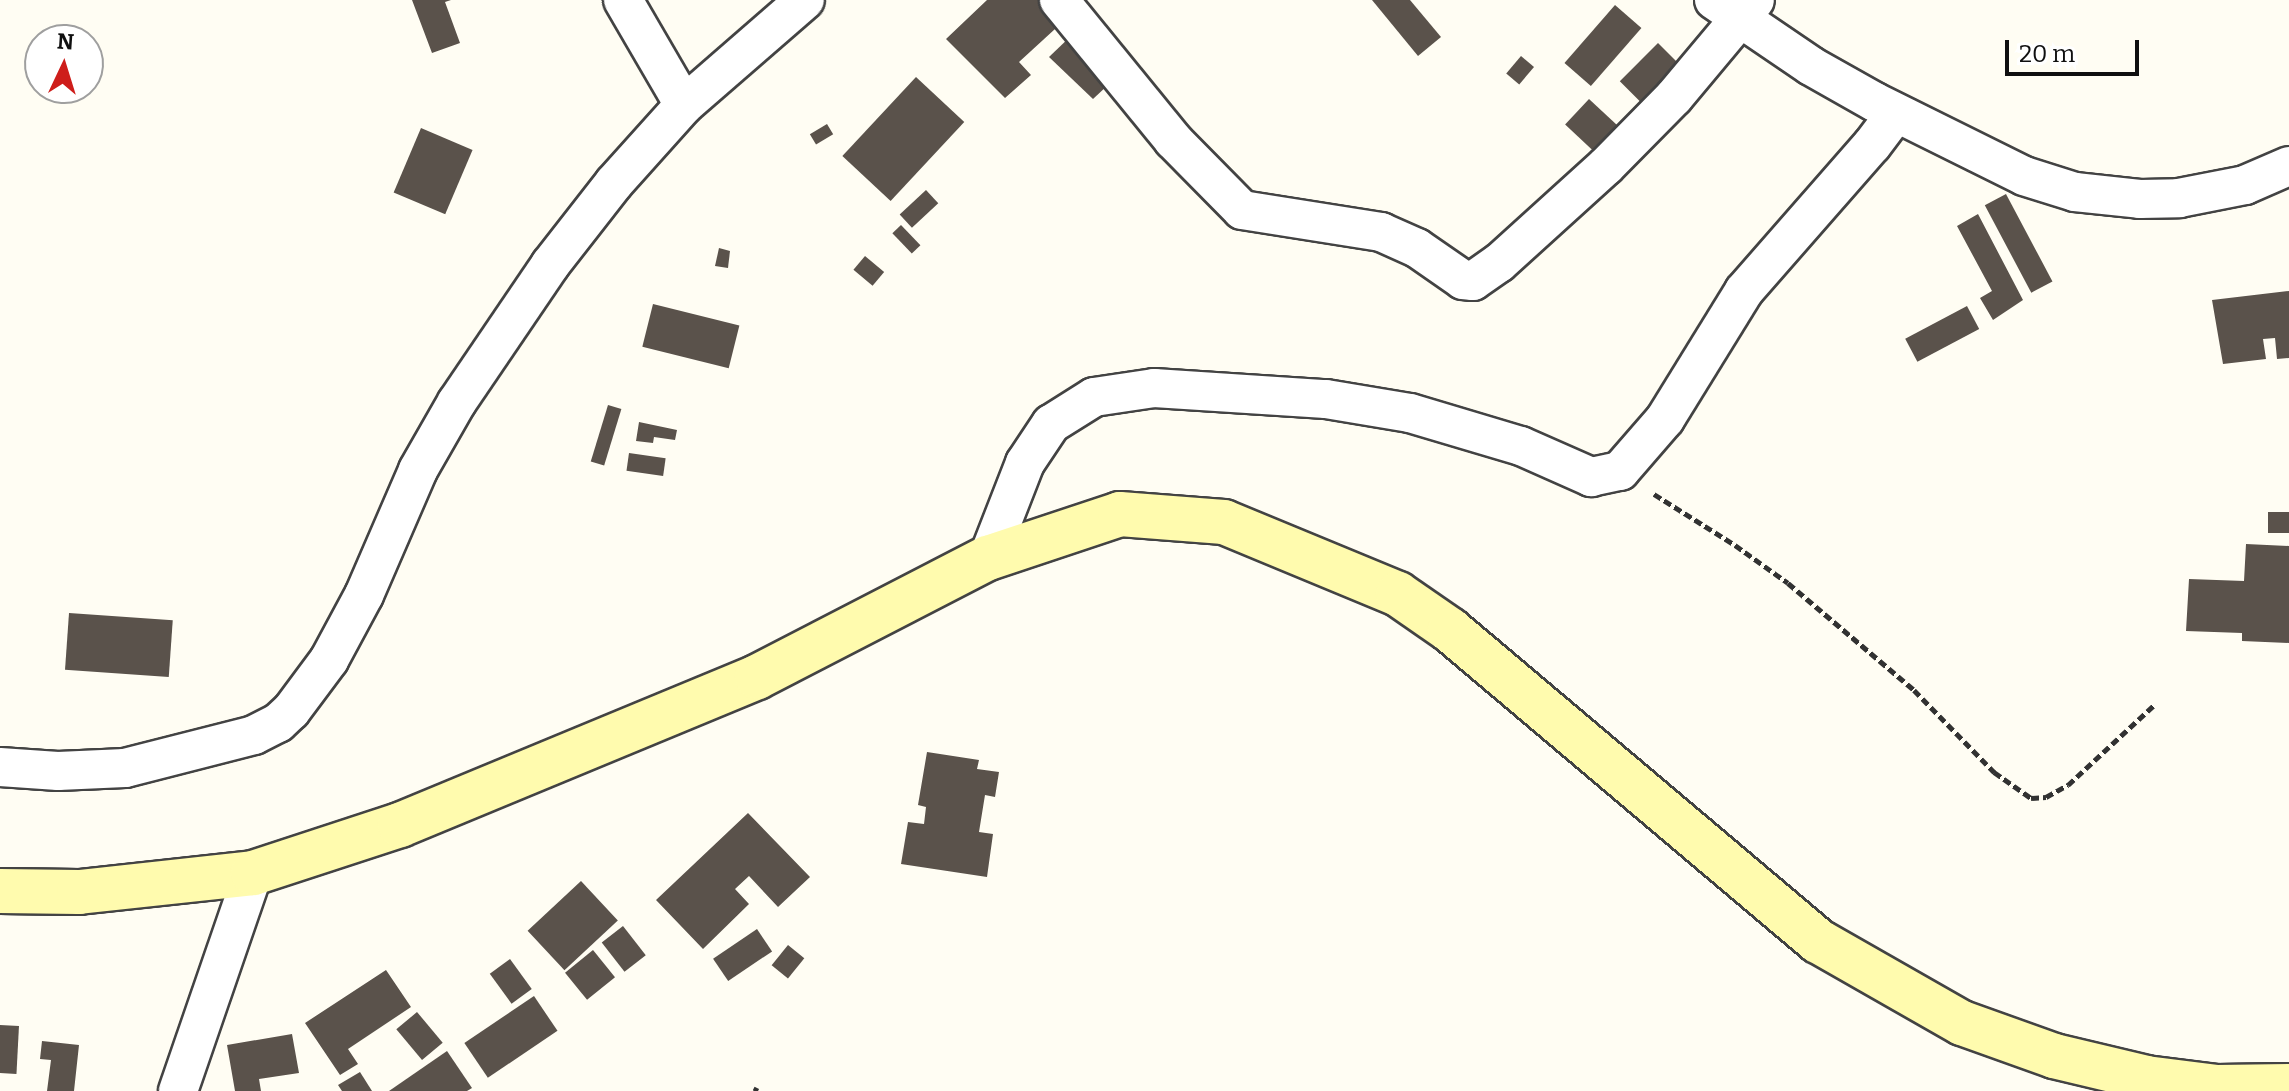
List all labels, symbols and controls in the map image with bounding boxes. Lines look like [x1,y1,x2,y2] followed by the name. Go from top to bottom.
[24,24,104,104] north arrow
[2009,24,2143,74] scale bar
[56,27,75,56] text: N
[2019,40,2075,68] text: 20 m

